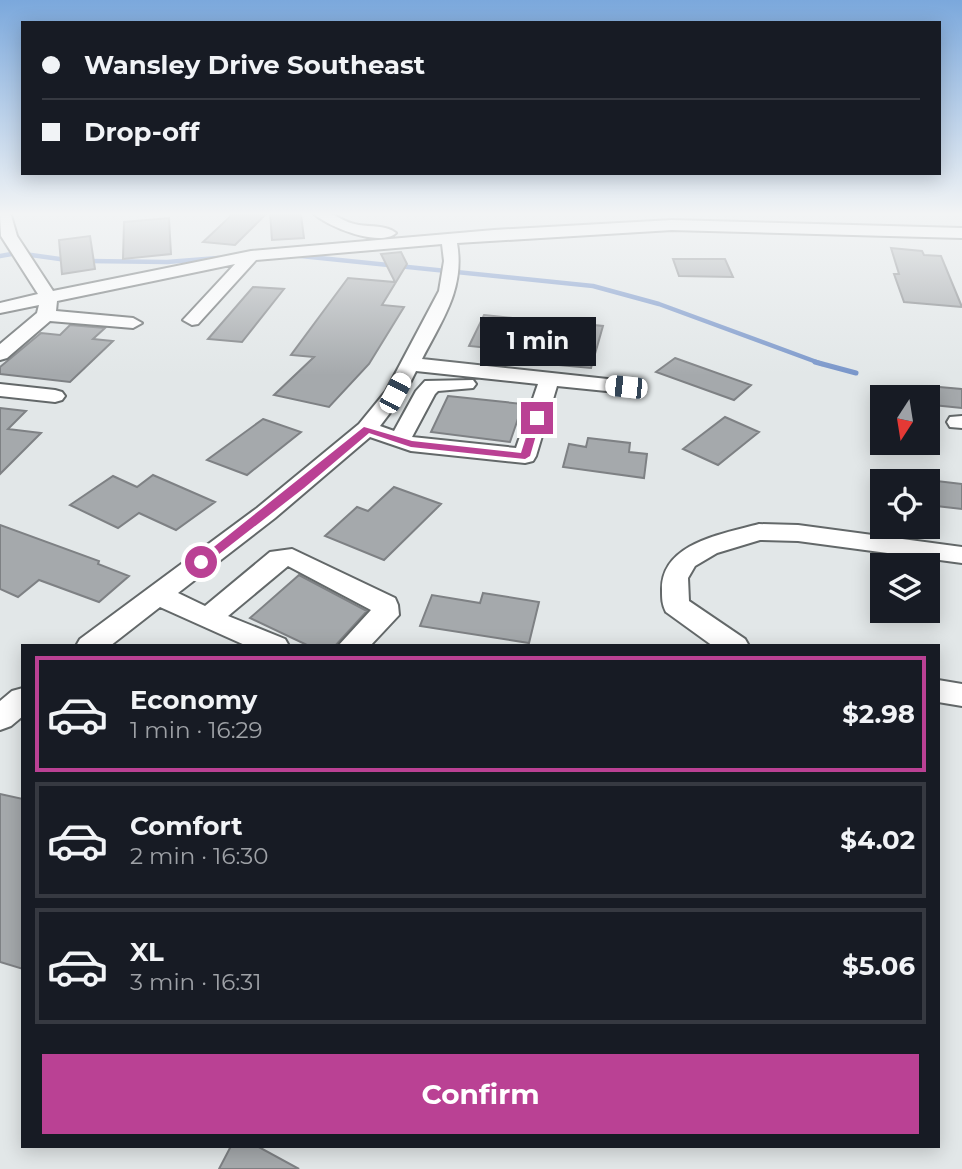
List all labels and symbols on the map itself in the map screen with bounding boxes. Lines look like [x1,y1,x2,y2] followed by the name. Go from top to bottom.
[479,316,595,366] callout: 1 min
[376,370,415,416] car
[605,374,648,400] car
[870,385,940,455] north arrow
[521,402,553,434] route end
[185,546,217,578] route start

